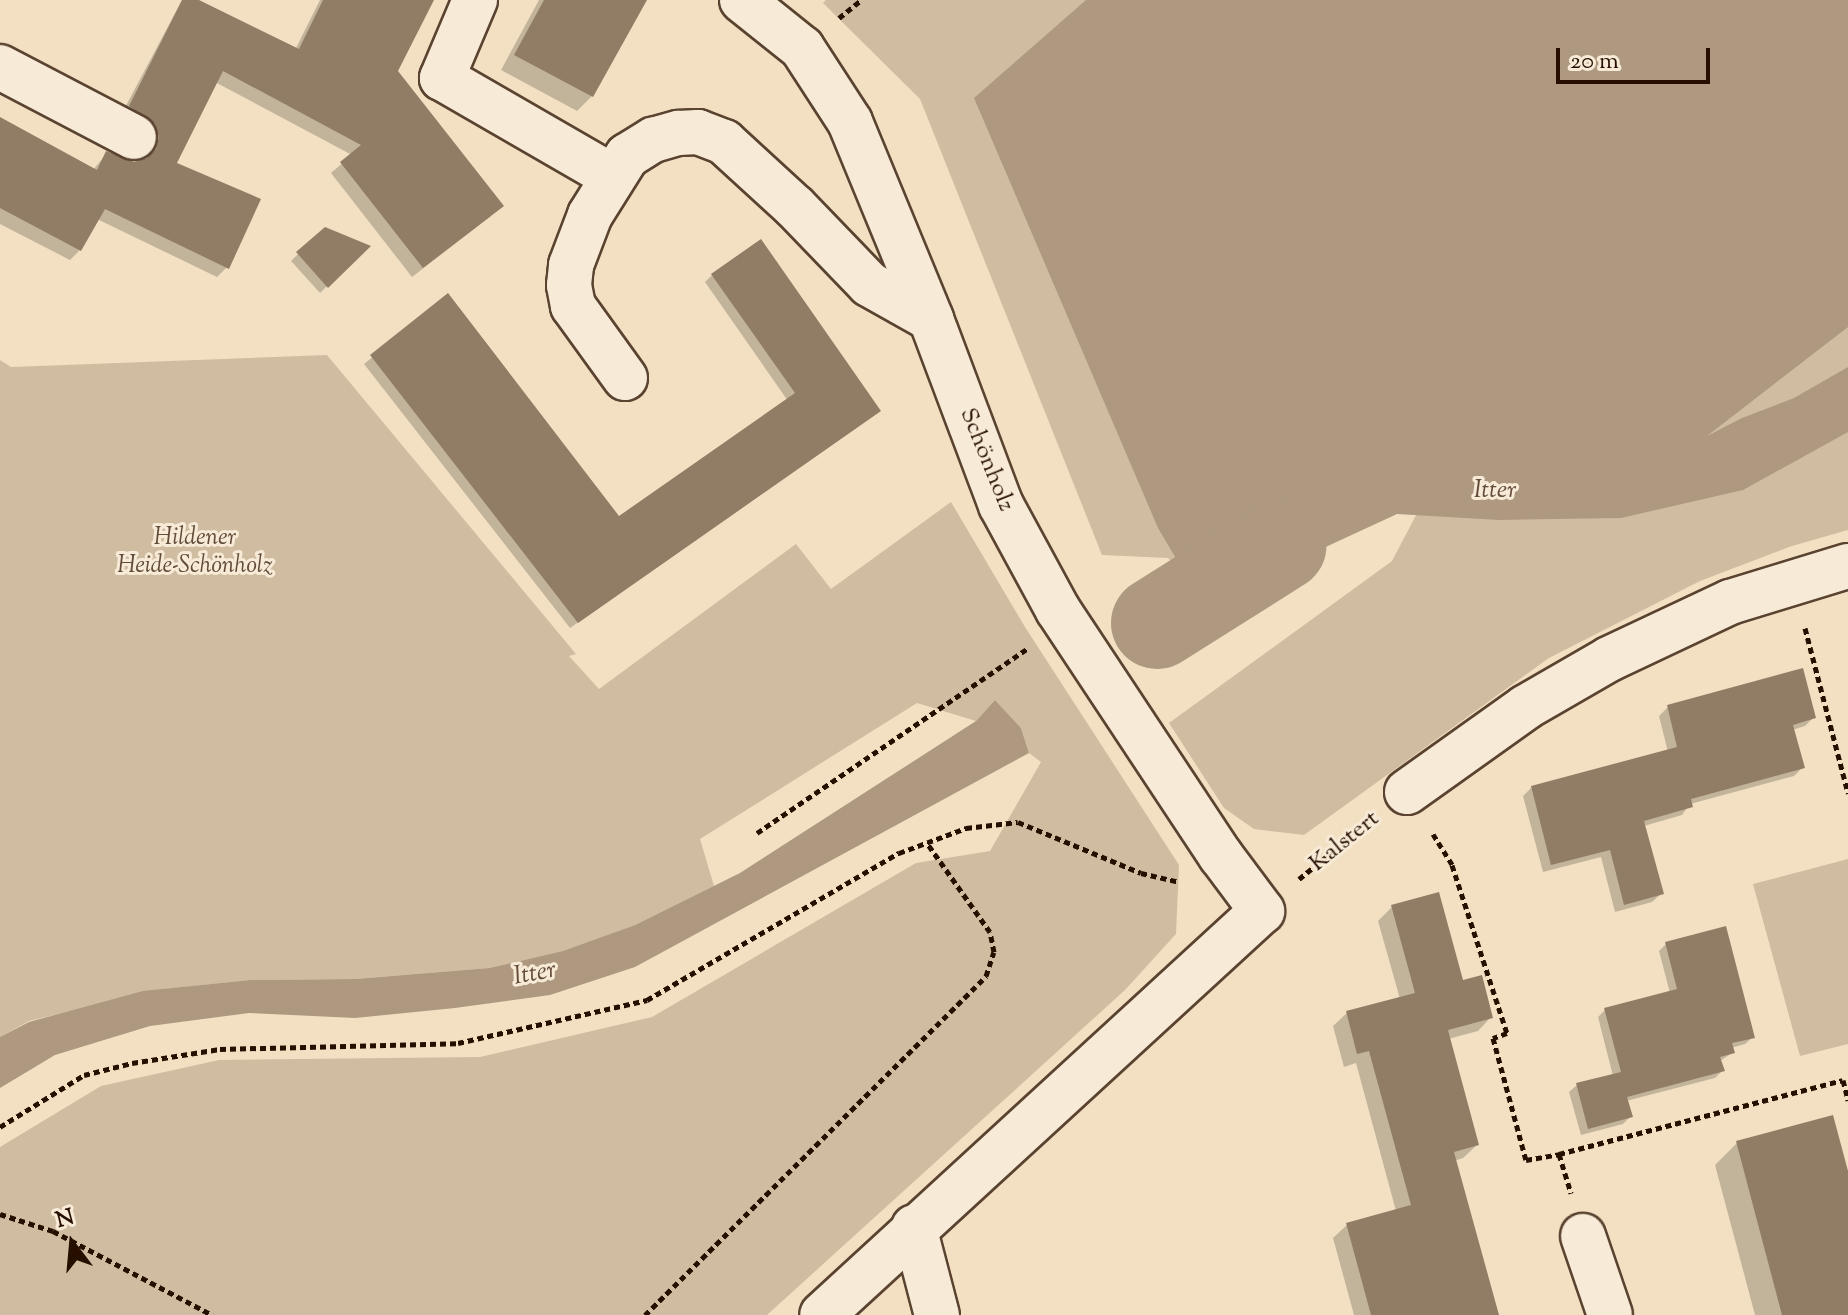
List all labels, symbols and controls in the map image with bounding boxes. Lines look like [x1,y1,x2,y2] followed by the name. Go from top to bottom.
[1560,32,1714,82] scale bar
[1570,45,1619,79] text: 20 m
[952,404,1020,516] street label: Schönholz
[1474,475,1516,507] water label: Itter
[117,525,273,581] park label: Hildener Heide-Schönholz
[1304,805,1386,879] street label: Kalstert
[511,955,559,993] water label: Itter
[53,1202,78,1238] text: N
[32,1203,112,1283] north arrow

